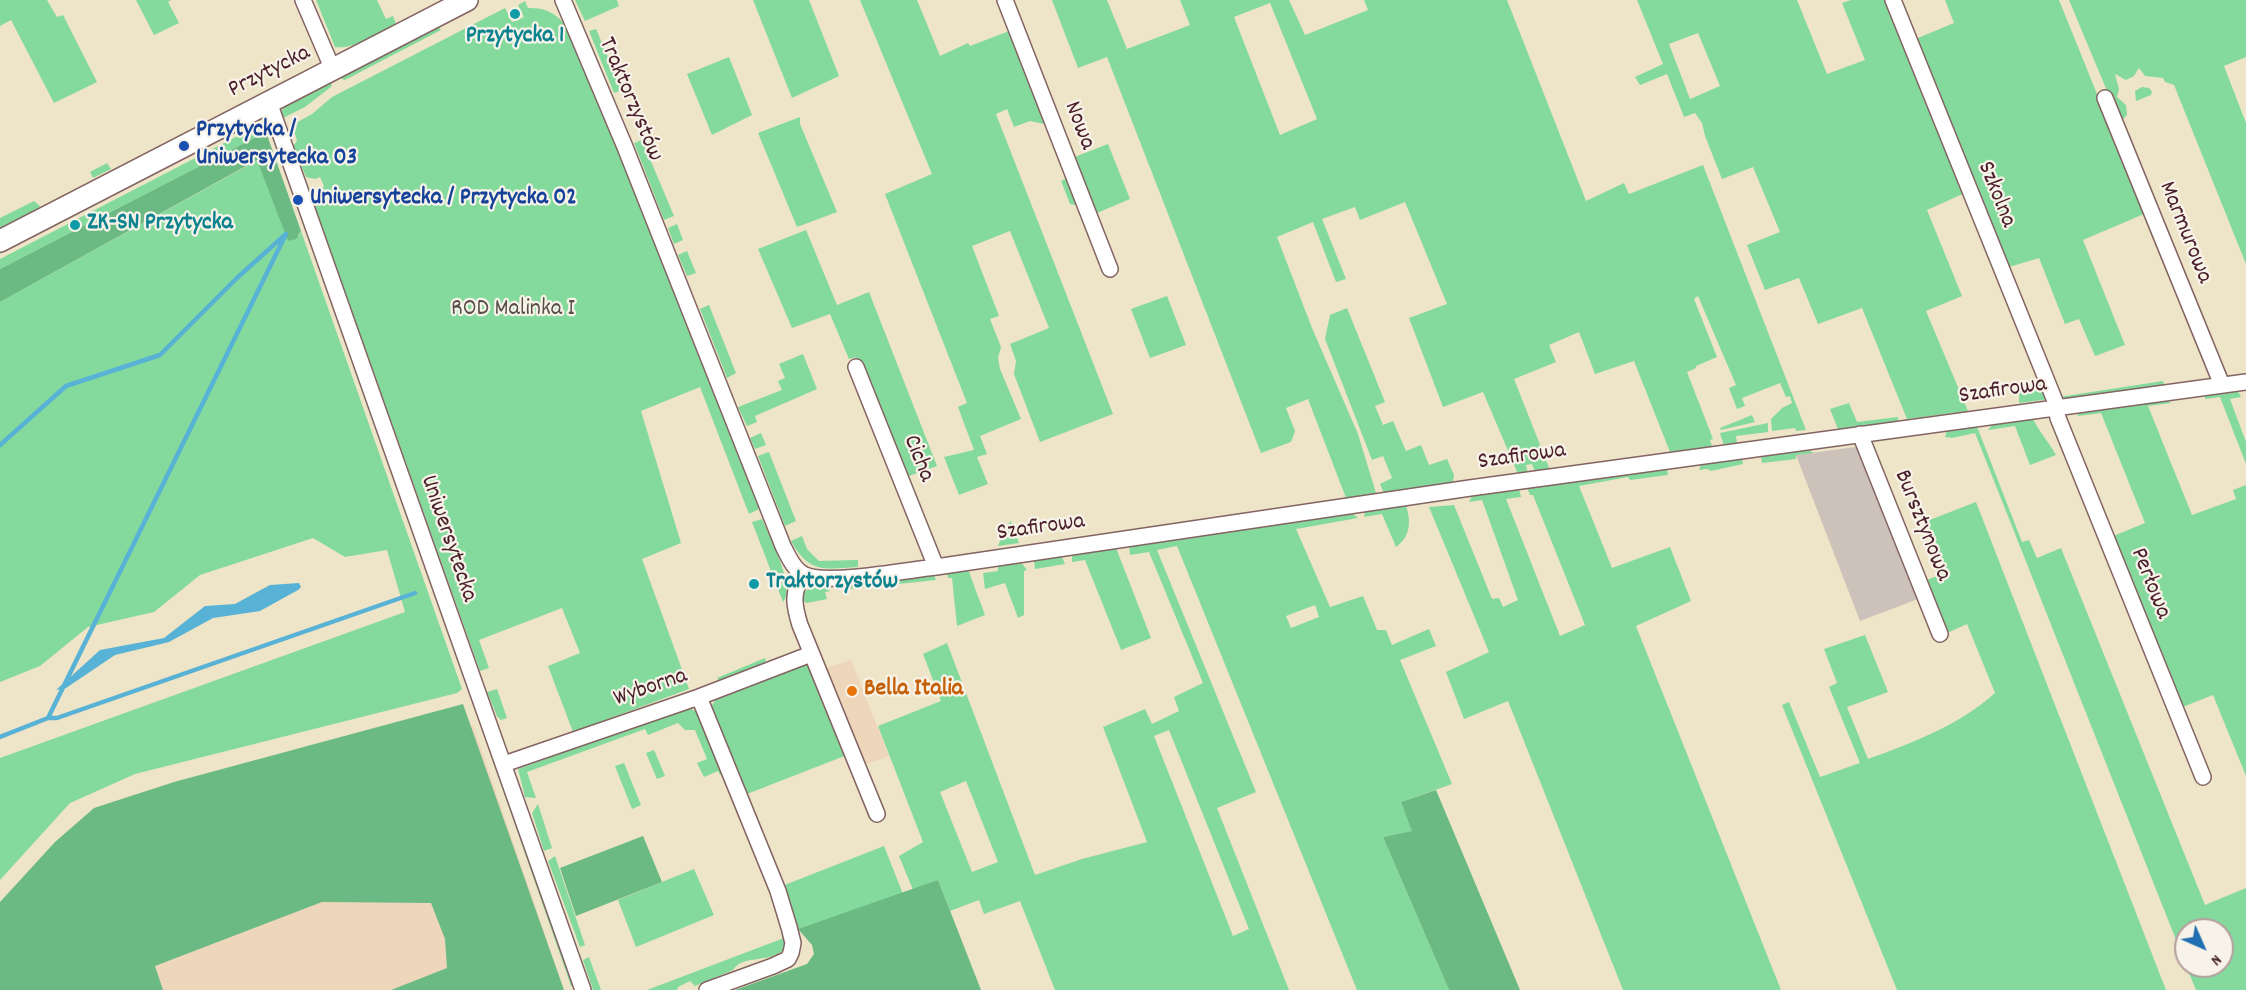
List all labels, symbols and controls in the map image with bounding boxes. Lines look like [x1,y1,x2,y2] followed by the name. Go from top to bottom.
[508,7,522,21] marker: Przytycka 1
[466,24,564,52] place label: Przytycka 1
[590,34,668,166] street label: Traktorzystów
[224,40,316,106] street label: Przytycka
[1056,98,1100,154] street label: Nowa
[196,118,357,174] place label: Przytycka / Uniwersytecka 03
[177,139,191,153] marker: Przytycka / Uniwersytecka 03
[1969,158,2021,232] street label: Szkolna
[2151,178,2217,288] street label: Marmurowa
[310,186,577,214] place label: Uniwersytecka / Przytycka 02
[291,193,305,207] marker: Uniwersytecka / Przytycka 02
[87,211,233,239] place label: ZK-SN Przytycka
[68,218,82,232] marker: ZK-SN Przytycka
[451,297,575,325] park label: ROD Malinka I
[1957,372,2049,412] street label: Szafirowa
[895,431,939,487] street label: Cicha
[1476,438,1568,478] street label: Szafirowa
[1886,466,1956,586] street label: Bursztynowa
[412,472,482,606] street label: Uniwersytecka
[995,509,1087,549] street label: Szafirowa
[2122,544,2176,624] street label: Perłowa
[766,570,898,598] place label: Traktorzystów
[747,577,761,591] marker: Traktorzystów
[610,663,692,715] street label: Wyborna
[864,677,963,705] place label: Bella Italia
[845,684,859,698] marker: Bella Italia
[2174,918,2234,978] north arrow
[2205,949,2227,971] text: N

